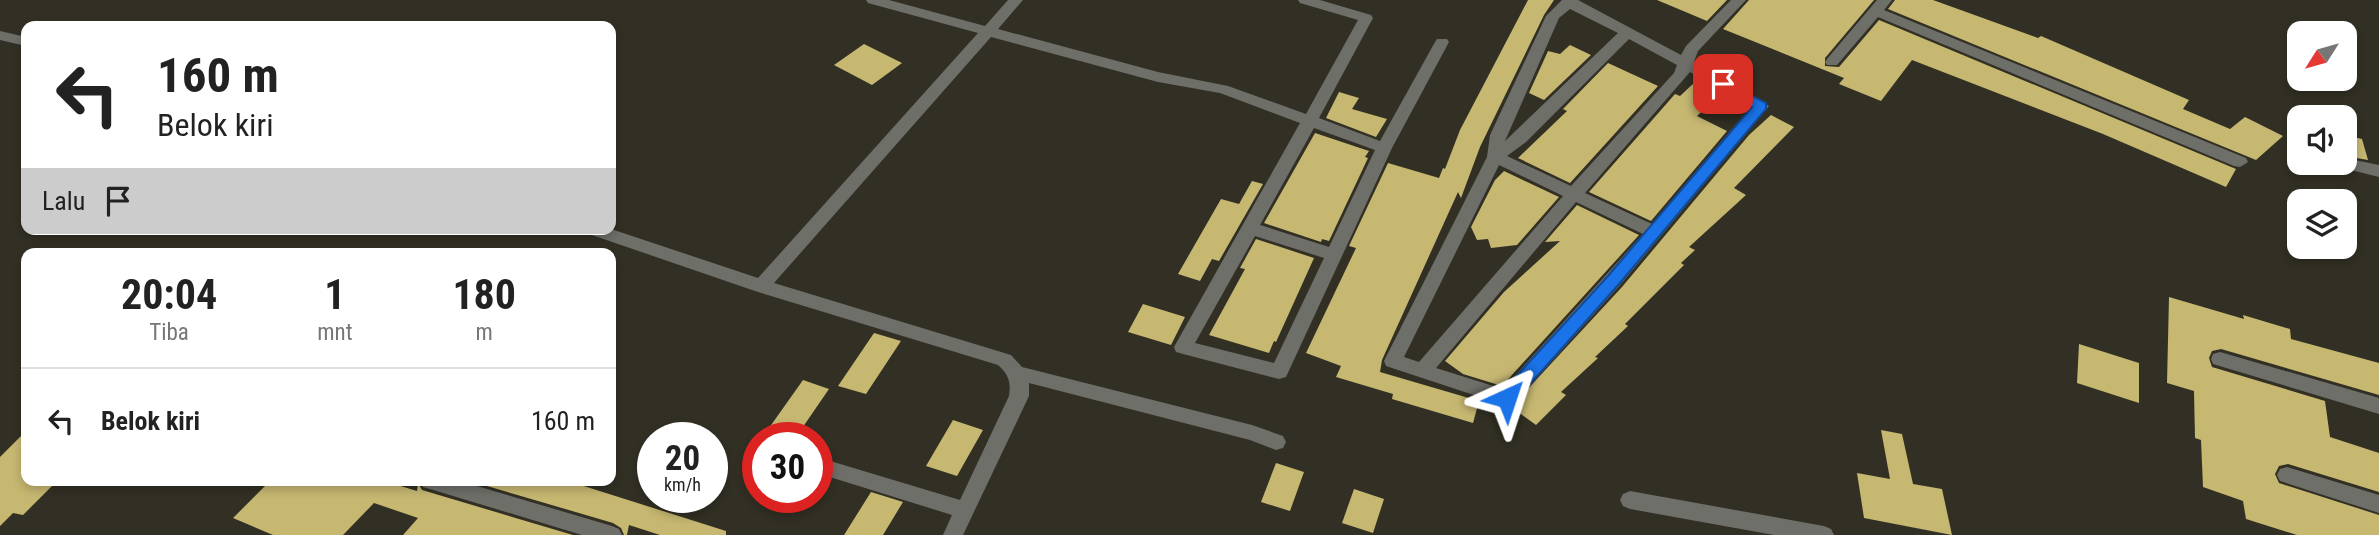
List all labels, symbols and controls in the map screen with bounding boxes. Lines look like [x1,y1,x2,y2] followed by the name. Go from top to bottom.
[2287,21,2357,91] north arrow
[2287,21,2357,259] map controls
[157,47,279,104] text: 160 m
[42,49,133,140] icon: left
[1693,54,1753,114] pin
[1704,65,1742,103] icon: arrive
[2287,105,2357,175] button: sound
[157,106,274,144] text: Belok kiri
[99,182,137,220] icon: arrive
[42,186,85,216] text: Lalu
[2287,189,2357,259] button: layers
[121,270,217,319] text: 20:04
[324,270,345,319] text: 1
[452,270,516,319] text: 180
[149,319,189,346] text: Tiba
[317,319,352,346] text: mnt
[476,319,493,346] text: m
[1470,361,1544,435] position arrow
[42,402,80,440] icon: left
[101,406,200,436] text: Belok kiri
[531,406,595,436] text: 160 m
[742,422,833,513] speed limit sign: 30
[665,438,700,479] text: 20
[664,474,701,495] text: km/h

